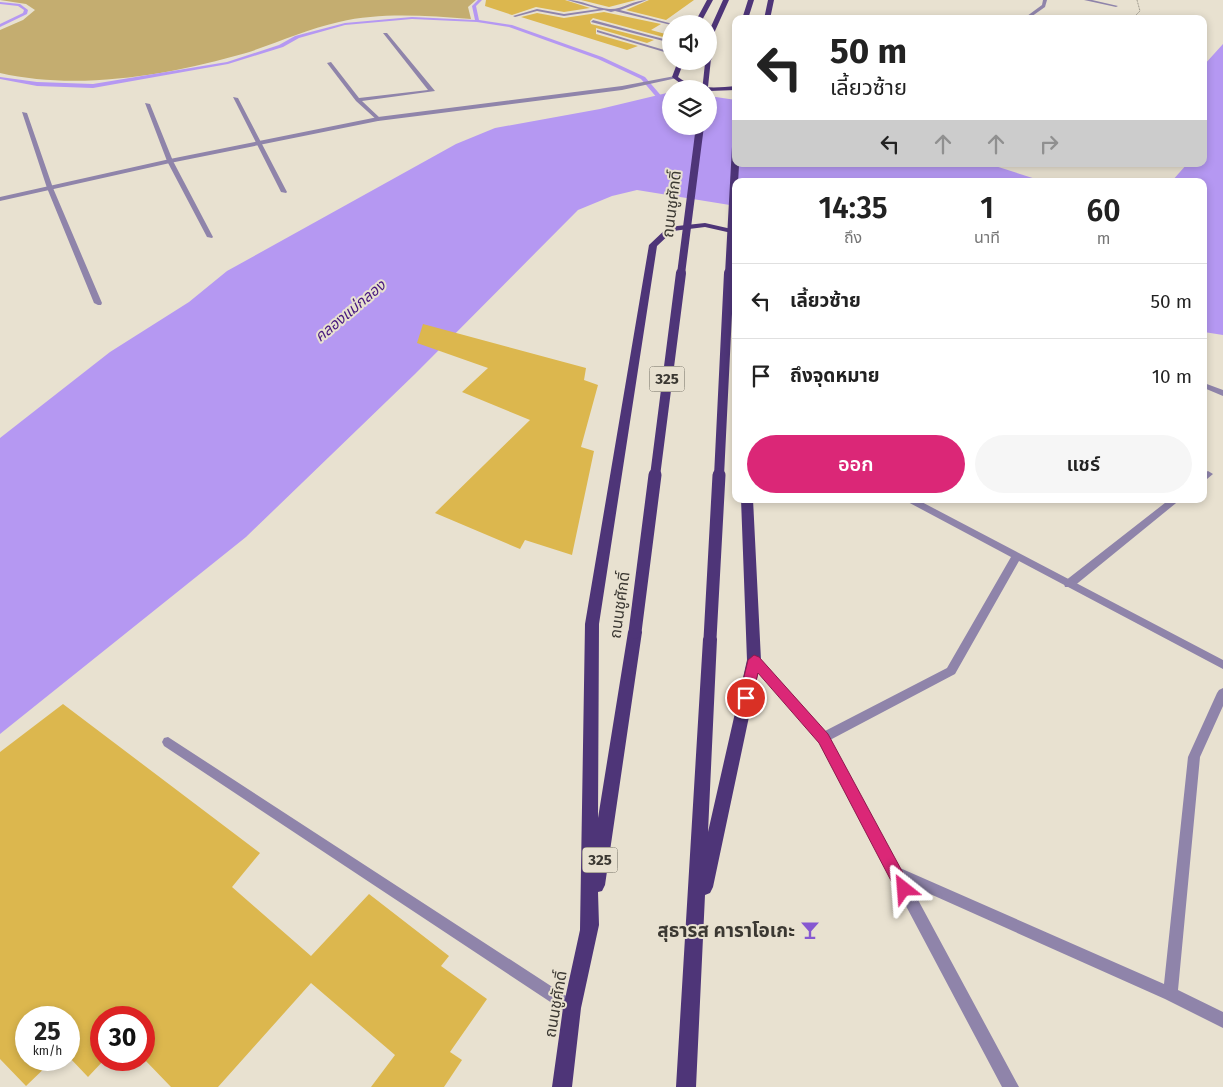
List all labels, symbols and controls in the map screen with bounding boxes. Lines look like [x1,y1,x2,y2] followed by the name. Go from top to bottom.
[662,15,717,135] map controls
[662,15,717,70] button: sound
[830,30,907,72] text: 50 m
[747,35,812,100] icon: left
[830,74,907,101] text: เลี้ยวซ้าย
[662,80,717,135] button: layers
[876,130,904,158] icon: left
[929,130,957,158] icon: ahead
[982,130,1010,158] icon: ahead
[1035,130,1063,158] icon: right
[658,169,685,239] street label: ถนนชูศักดิ์
[818,190,888,226] text: 14:35
[980,190,994,226] text: 1
[1087,193,1121,229] text: 60
[844,228,862,247] text: ถึง
[974,228,1000,247] text: นาที
[1097,229,1110,248] text: m
[311,276,390,346] water label: คลองแม่กลอง
[747,287,775,315] icon: left
[790,289,861,312] text: เลี้ยวซ้าย
[1151,290,1192,313] text: 50 m
[747,362,775,390] icon: arrive
[790,364,880,387] text: ถึงจุดหมาย
[1152,365,1192,388] text: 10 m
[650,366,684,392] road number: 325
[747,435,965,493] button: ออก
[975,435,1192,493] button: แชร์
[605,570,634,640] street label: ถนนชูศักดิ์
[725,677,767,719] pin
[732,684,760,712] icon: arrive
[582,848,618,872] road number: 325
[877,862,929,914] position arrow
[657,919,795,942] place label: สุธารส คาราโอเกะ
[799,919,821,941] bar icon: สุธารส คาราโอเกะ
[540,969,571,1039] street label: ถนนชูศักดิ์
[90,1006,155,1071] speed limit sign: 30
[34,1017,61,1047] text: 25
[33,1044,62,1058] text: km/h

